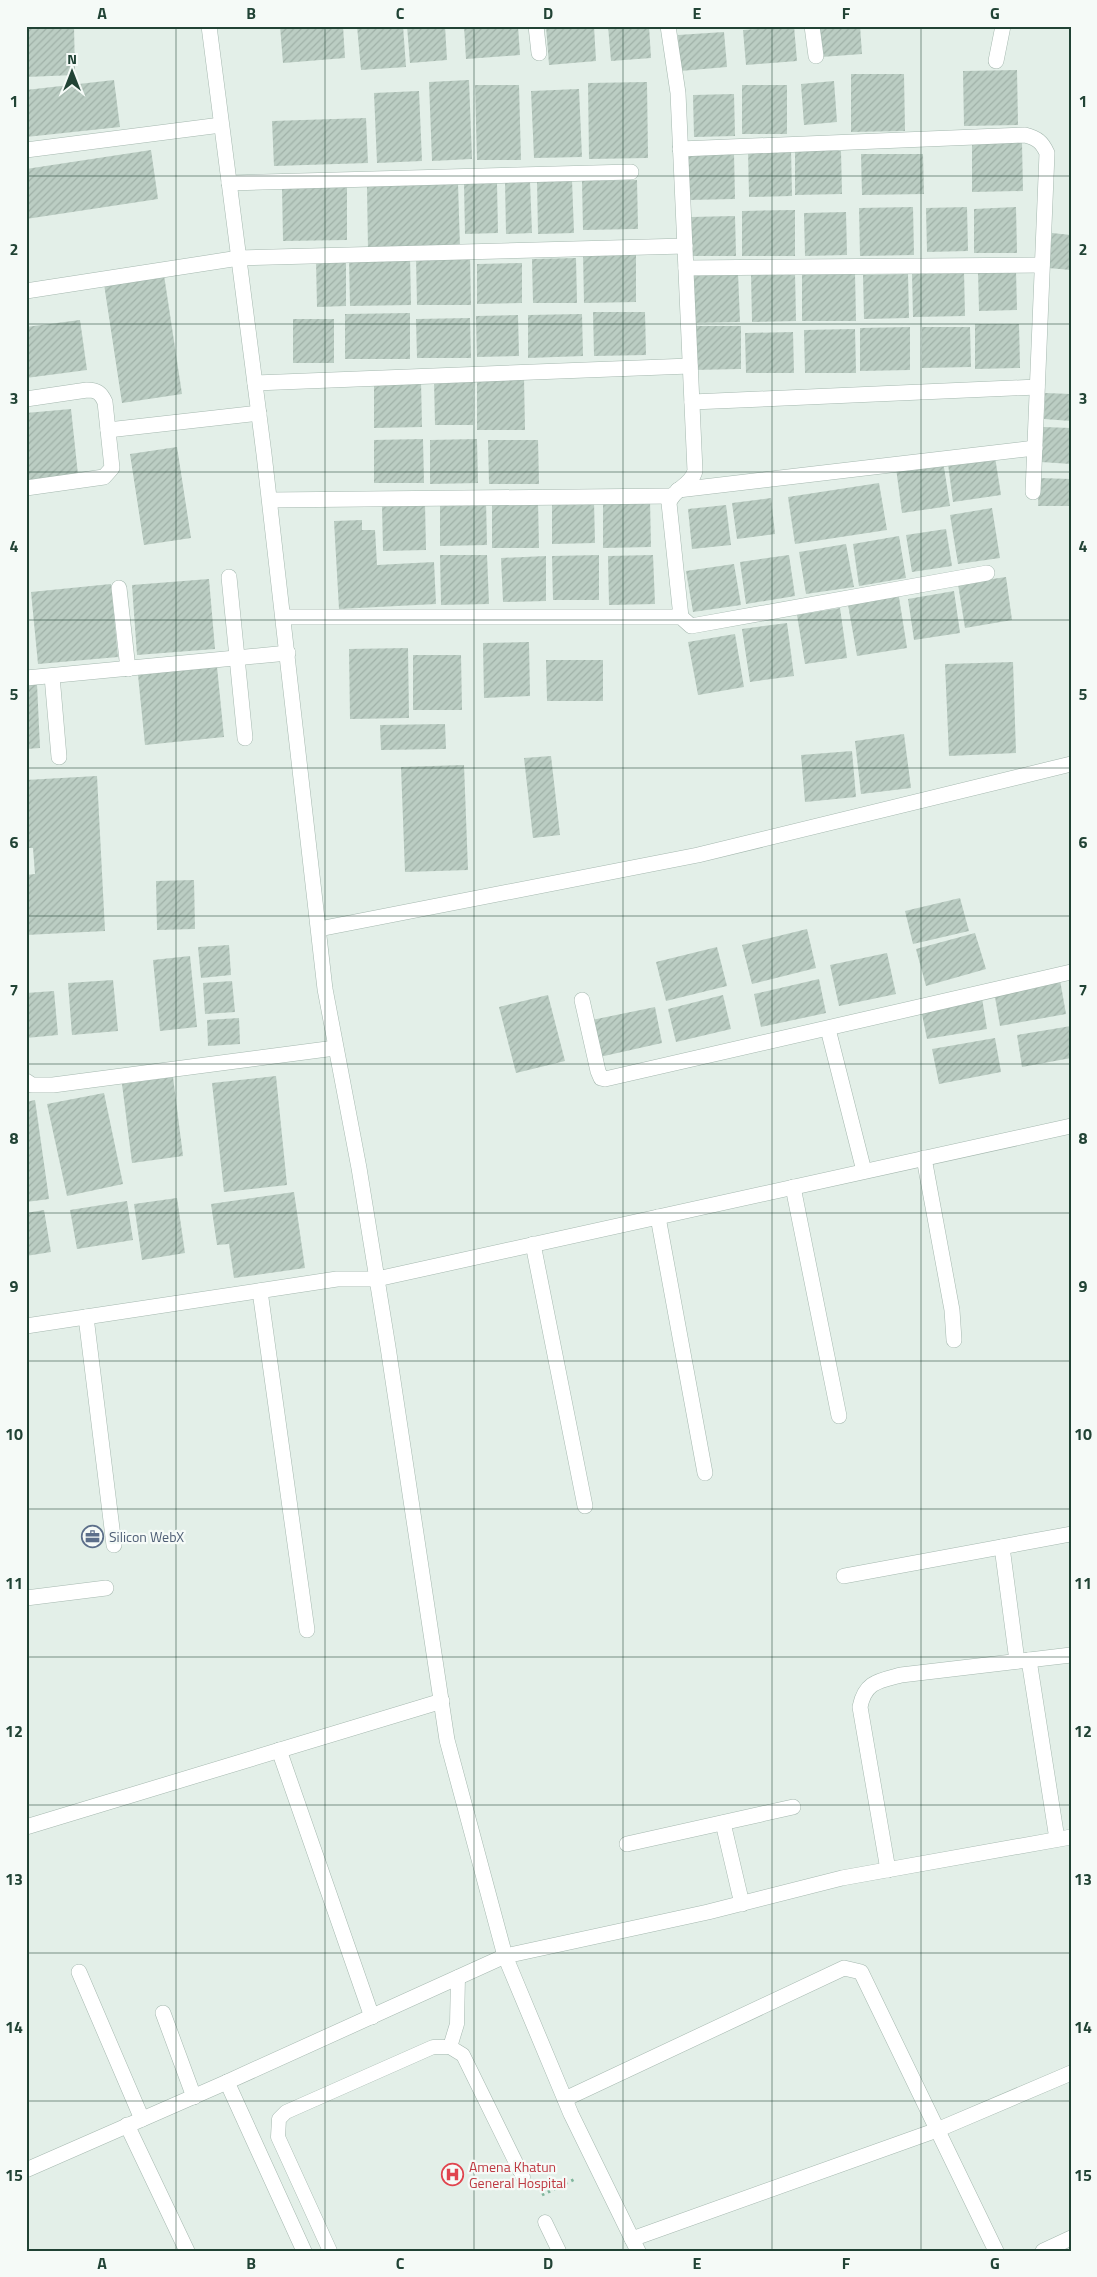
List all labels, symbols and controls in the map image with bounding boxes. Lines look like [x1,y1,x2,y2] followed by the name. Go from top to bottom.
[97,1,107,25] text: A
[246,1,256,25] text: B
[396,1,405,25] text: C
[543,1,553,25] text: D
[693,1,702,25] text: E
[842,1,851,25] text: F
[990,1,1000,25] text: G
[48,48,98,98] north arrow
[67,48,77,69] text: N
[10,89,18,113] text: 1
[1079,89,1087,113] text: 1
[10,237,18,261] text: 2
[1079,237,1087,261] text: 2
[10,386,18,410] text: 3
[1079,386,1087,410] text: 3
[10,534,19,558] text: 4
[1079,534,1088,558] text: 4
[10,682,19,706] text: 5
[1079,682,1088,706] text: 5
[10,830,19,854] text: 6
[1079,830,1088,854] text: 6
[10,978,18,1002] text: 7
[1079,978,1087,1002] text: 7
[10,1126,19,1150] text: 8
[1079,1126,1088,1150] text: 8
[10,1274,19,1298] text: 9
[1079,1274,1088,1298] text: 9
[5,1422,23,1446] text: 10
[1074,1422,1092,1446] text: 10
[81,1524,105,1548] office icon: Silicon WebX
[109,1526,184,1547] place label: Silicon WebX
[5,1571,23,1595] text: 11
[1074,1571,1092,1595] text: 11
[5,1719,23,1743] text: 12
[1074,1719,1092,1743] text: 12
[5,1867,23,1891] text: 13
[1074,1867,1092,1891] text: 13
[5,2015,23,2039] text: 14
[1074,2015,1092,2039] text: 14
[469,2156,566,2193] place label: Amena Khatun General Hospital
[441,2162,465,2186] hospital icon: Amena Khatun General Hospital
[5,2163,23,2187] text: 15
[1074,2163,1092,2187] text: 15
[97,2251,107,2275] text: A
[246,2251,256,2275] text: B
[396,2251,405,2275] text: C
[543,2251,553,2275] text: D
[693,2251,702,2275] text: E
[842,2251,851,2275] text: F
[990,2251,1000,2275] text: G

